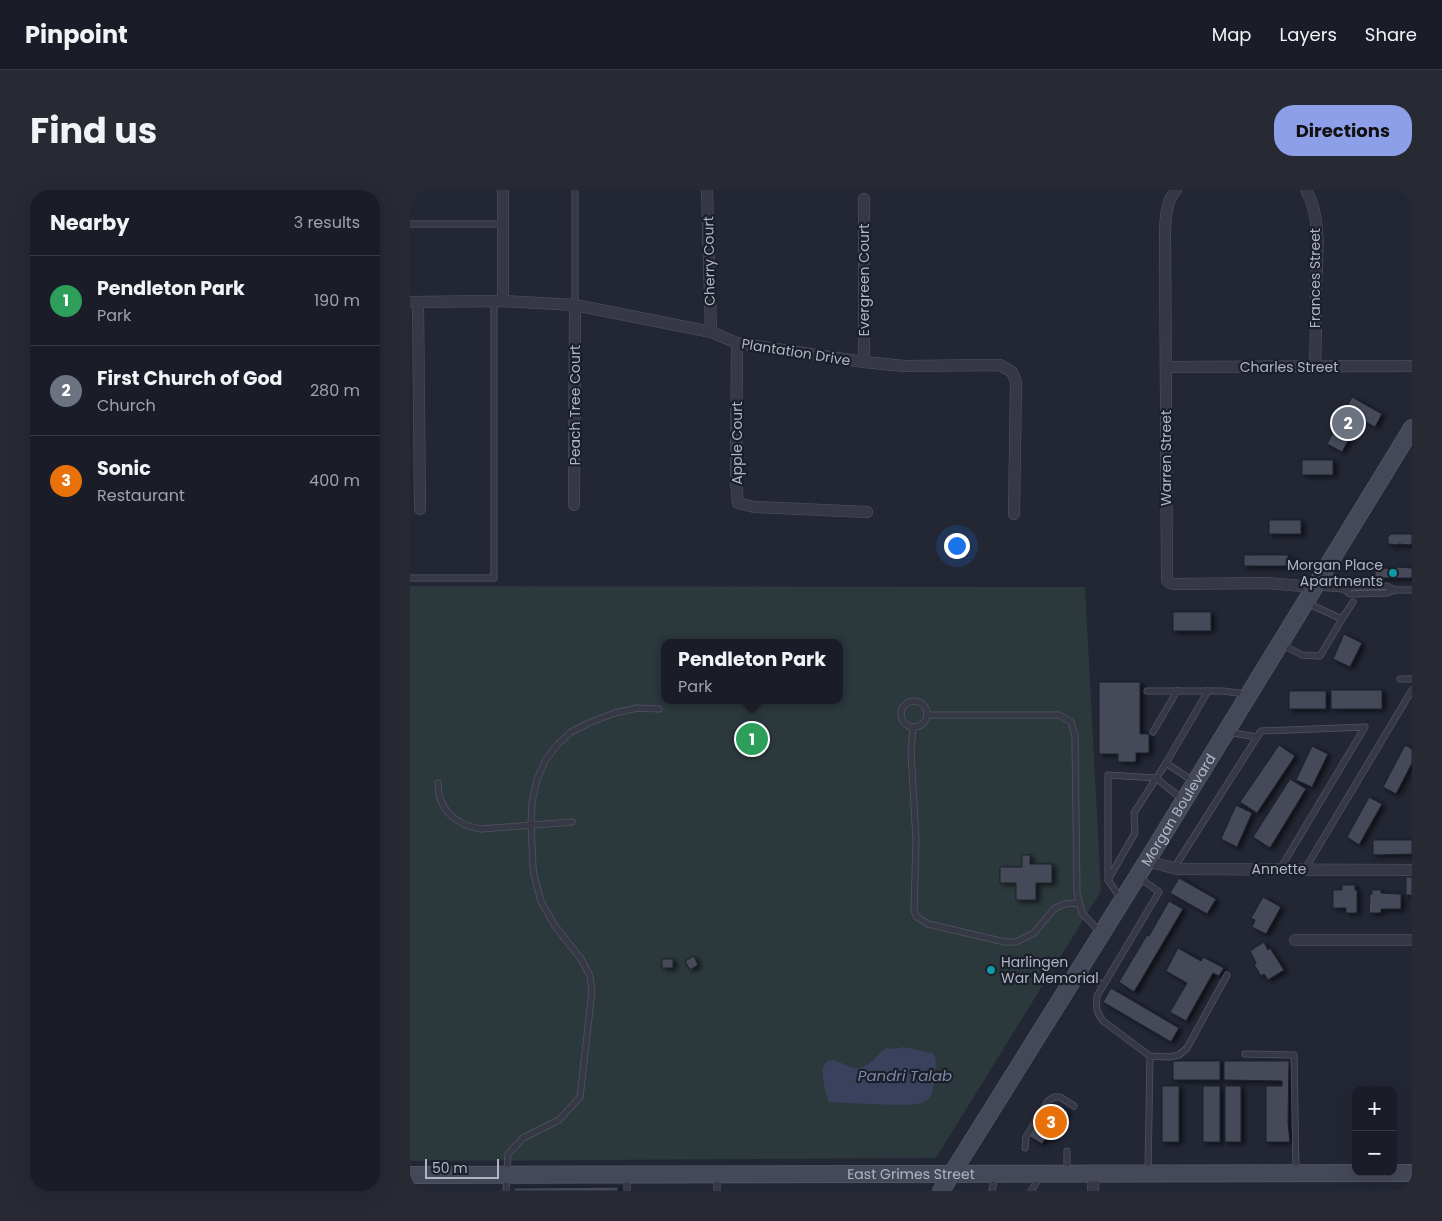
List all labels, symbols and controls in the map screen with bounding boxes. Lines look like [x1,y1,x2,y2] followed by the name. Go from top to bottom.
[25,18,128,51] text: Pinpoint
[1212,22,1252,47] text: Map
[1280,22,1337,47] text: Layers
[1365,22,1417,47] text: Share
[1274,105,1412,156] button: Directions
[30,106,157,155] text: Find us
[50,208,130,237] text: Nearby
[294,211,360,234] text: 3 results
[698,216,720,306] street label: Cherry Court
[854,224,874,336] street label: Evergreen Court
[1305,228,1325,328] street label: Frances Street
[97,275,245,302] text: Pendleton Park
[63,289,69,312] text: 1
[314,289,360,312] text: 190 m
[97,304,131,327] text: Park
[740,334,852,371] street label: Plantation Drive
[565,345,585,465] street label: Peach Tree Court
[1240,357,1338,377] street label: Charles Street
[97,365,282,392] text: First Church of God
[61,379,71,402] text: 2
[310,379,360,402] text: 280 m
[97,394,156,417] text: Church
[727,401,747,485] street label: Apple Court
[1332,404,1364,442] pin: 2
[1156,410,1176,506] street label: Warren Street
[97,455,151,482] text: Sonic
[61,469,71,492] text: 3
[309,469,360,492] text: 400 m
[97,484,185,507] text: Restaurant
[944,533,970,559] your location
[1287,555,1383,591] place label: Morgan Place Apartments
[1387,567,1399,579] marker: Morgan Place Apartments
[661,639,843,704] popup
[678,646,826,673] text: Pendleton Park
[678,675,712,698] text: Park
[736,720,768,758] pin: 1
[1136,750,1220,870] street label: Morgan Boulevard
[1252,859,1307,879] street label: Annette
[1001,952,1099,988] place label: Harlingen War Memorial
[985,964,997,976] marker: Harlingen War Memorial
[858,1065,952,1086] water label: Pandri Talab
[1352,1086,1397,1176] map controls
[1352,1086,1397,1131] button: +
[1035,1103,1067,1141] pin: 3
[1352,1131,1397,1176] button: −
[425,1156,499,1179] scale bar
[432,1158,468,1178] text: 50 m
[847,1164,975,1184] street label: East Grimes Street

